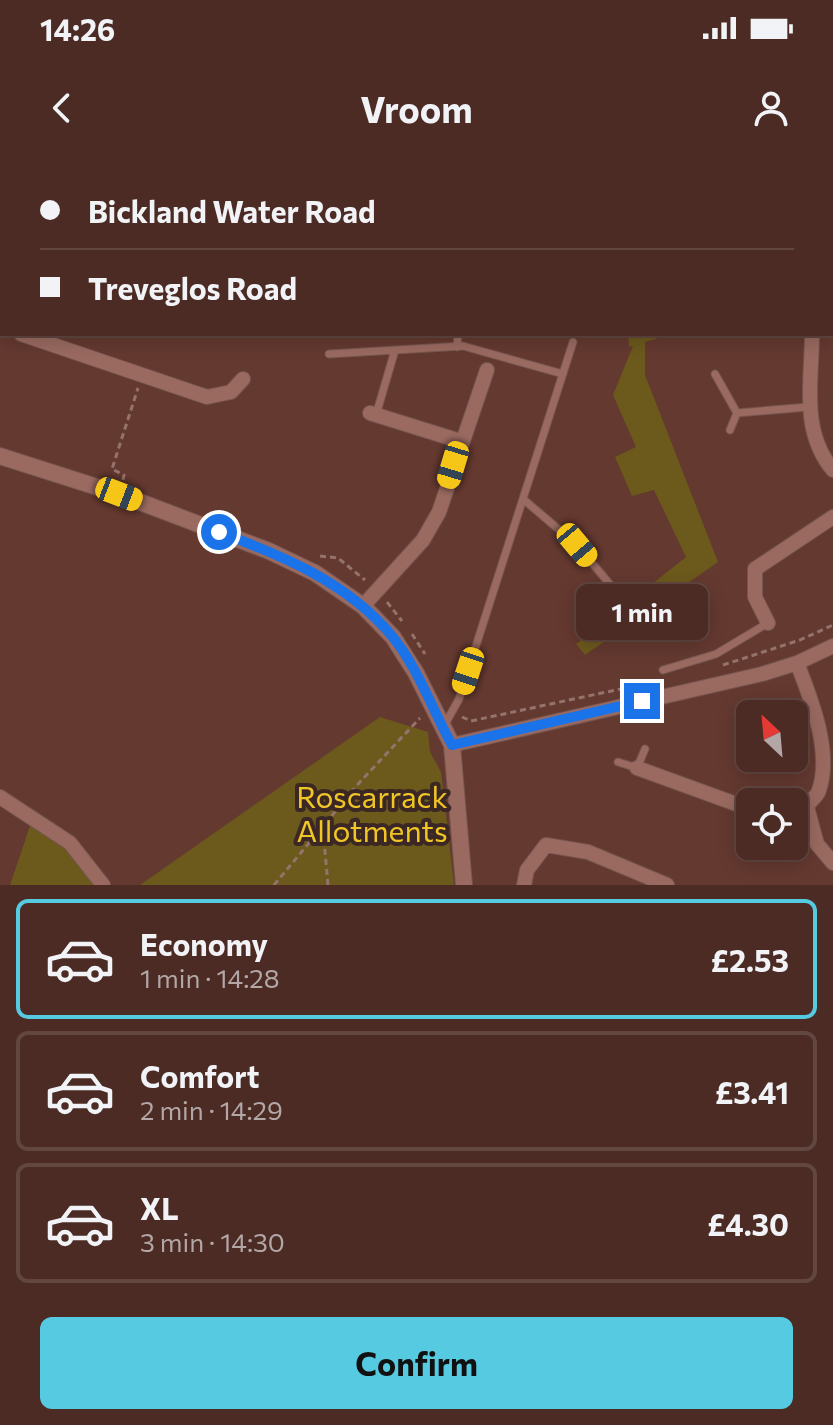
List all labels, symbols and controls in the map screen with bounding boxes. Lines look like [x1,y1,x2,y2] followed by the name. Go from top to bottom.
[40,10,115,47] text: 14:26
[40,86,84,130] icon: back
[360,86,473,130] text: Vroom
[749,86,793,130] icon: person
[88,192,376,229] text: Bickland Water Road
[88,269,297,306] text: Treveglos Road
[435,439,471,491] car
[92,474,146,514] car
[201,514,237,550] route start
[552,519,602,571] car
[576,585,708,641] callout: 1 min
[611,596,673,627] text: 1 min
[449,644,487,698] car
[624,683,660,719] route end
[736,700,808,772] north arrow
[736,700,808,860] map controls
[296,777,448,848] park label: Roscarrack Allotments
[736,788,808,860] button: locate
[44,923,116,995] icon: car
[140,925,268,962] text: Economy
[711,941,789,978] text: £2.53
[140,962,279,993] text: 1 min · 14:28
[44,1055,116,1127] icon: car
[140,1057,259,1094] text: Comfort
[715,1073,789,1110] text: £3.41
[140,1094,283,1125] text: 2 min · 14:29
[44,1187,116,1259] icon: car
[140,1189,179,1226] text: XL
[707,1205,789,1242] text: £4.30
[140,1226,285,1257] text: 3 min · 14:30
[40,1317,793,1409] button: Confirm

